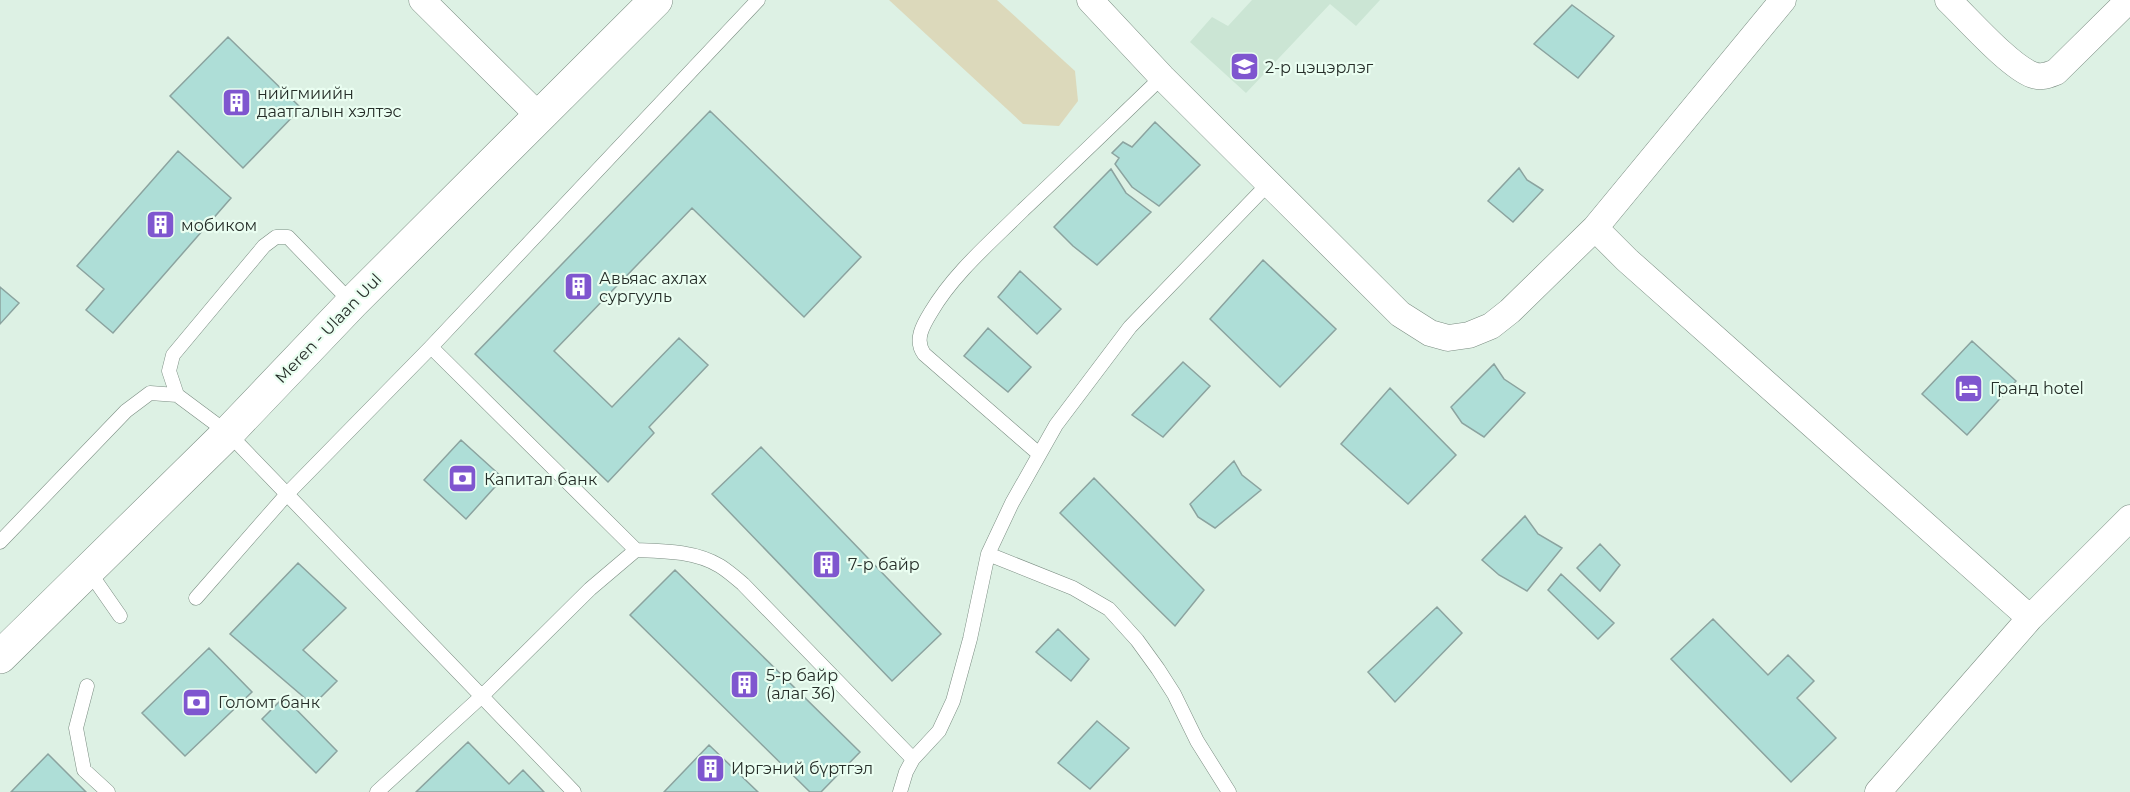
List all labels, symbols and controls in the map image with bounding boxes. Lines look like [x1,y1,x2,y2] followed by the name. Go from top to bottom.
[1228,51,1260,83] school or university icon: 2-р цэцэрлэг
[1265,58,1374,77] place label: 2-р цэцэрлэг
[257,84,402,121] place label: нийгмиийн даатгалын хэлтэс
[220,86,252,118] building icon: нийгмиийн даатгалын хэлтэс
[144,209,176,241] building icon: мобиком
[181,216,257,235] place label: мобиком
[599,269,707,306] place label: Авьяас ахлах сургууль
[271,270,385,387] street label: Meren - Ulaan Uul
[562,271,594,303] building icon: Авьяас ахлах сургууль
[1953,372,1985,404] hotel icon: Гранд hotel
[1990,379,2084,398] place label: Гранд hotel
[447,463,479,495] bank icon: Капитал банк
[484,470,598,489] place label: Капитал банк
[811,548,843,580] building icon: 7-р байр
[848,555,920,574] place label: 7-р байр
[766,666,838,703] place label: 5-р байр (алаг 36)
[729,668,761,700] building icon: 5-р байр (алаг 36)
[181,686,213,718] bank icon: Голомт банк
[218,693,321,712] place label: Голомт банк
[694,752,726,784] building icon: Иргэний бүртгэл
[731,759,873,778] place label: Иргэний бүртгэл

